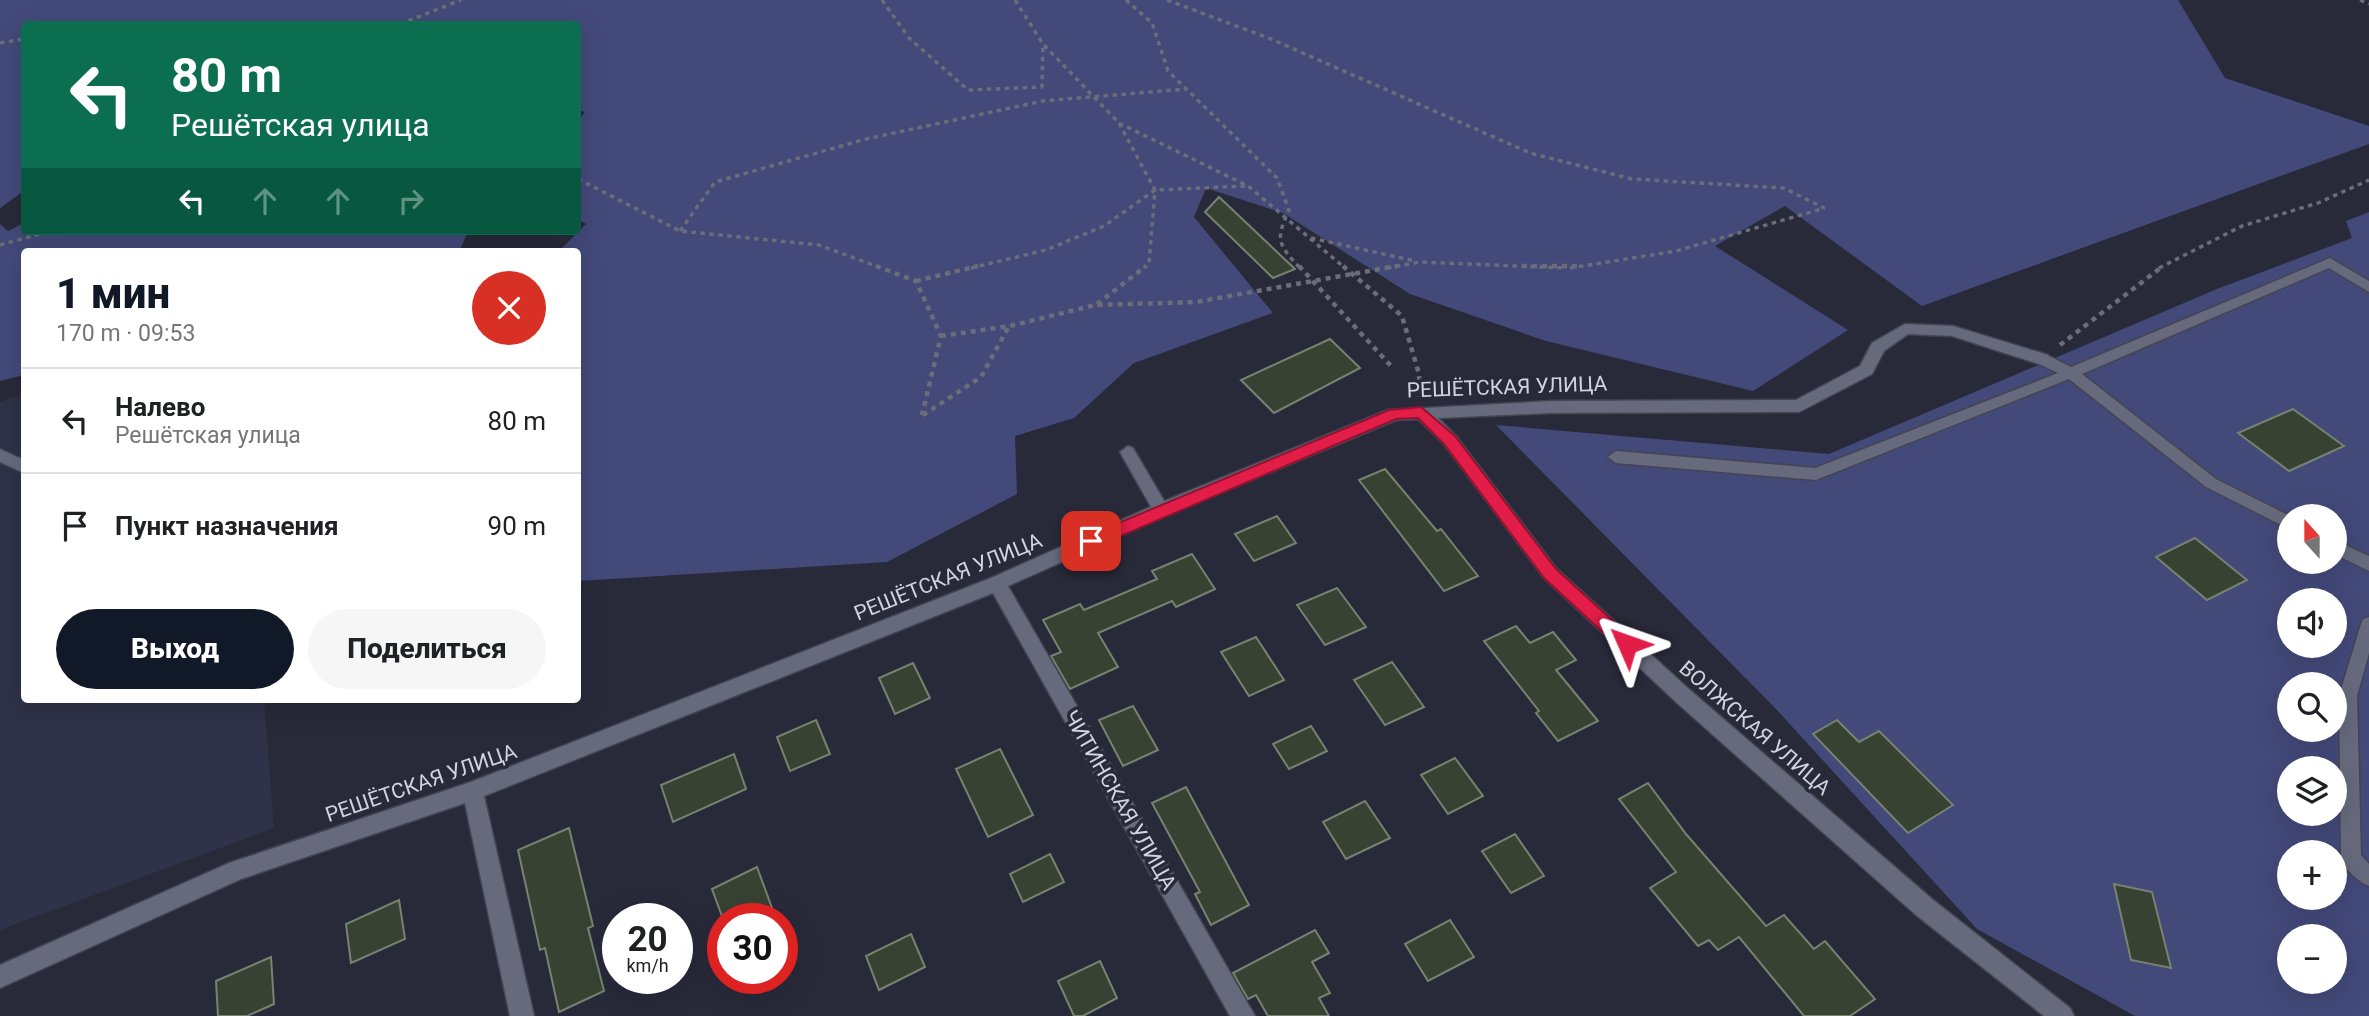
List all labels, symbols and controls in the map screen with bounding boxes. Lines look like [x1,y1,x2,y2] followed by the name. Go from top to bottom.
[171,47,282,104] text: 80 m
[56,49,147,140] icon: left
[171,106,430,144] text: Решётская улица
[173,182,211,220] icon: left
[246,182,284,220] icon: ahead
[319,182,357,220] icon: ahead
[392,182,430,220] icon: right
[56,269,170,318] text: 1 мин
[472,271,546,345] button: close
[56,320,195,347] text: 170 m · 09:53
[1406,371,1608,402] street label: РЕШЁТСКАЯ УЛИЦА
[115,392,205,422] text: Налево
[56,402,94,440] icon: left
[488,406,546,436] text: 80 m
[115,422,301,449] text: Решётская улица
[2277,504,2347,574] north arrow
[2277,504,2347,994] map controls
[56,507,94,545] icon: arrive
[115,511,339,541] text: Пункт назначения
[488,511,546,541] text: 90 m
[1061,511,1121,571] pin
[1072,522,1110,560] icon: arrive
[851,528,1046,626] street label: РЕШЁТСКАЯ УЛИЦА
[2277,588,2347,658] button: sound
[1590,607,1664,681] position arrow
[56,609,294,689] button: Выход
[308,609,546,689] button: Поделиться
[1675,656,1836,800] street label: ВОЛЖСКАЯ УЛИЦА
[2277,672,2347,742] button: search
[1059,706,1181,894] street label: ЧИТИНСКАЯ УЛИЦА
[322,739,520,827] street label: РЕШЁТСКАЯ УЛИЦА
[2277,756,2347,826] button: layers
[2277,840,2347,910] button: +
[707,903,798,994] speed limit sign: 30
[627,919,668,960] text: 20
[2277,924,2347,994] button: −
[626,955,669,976] text: km/h

